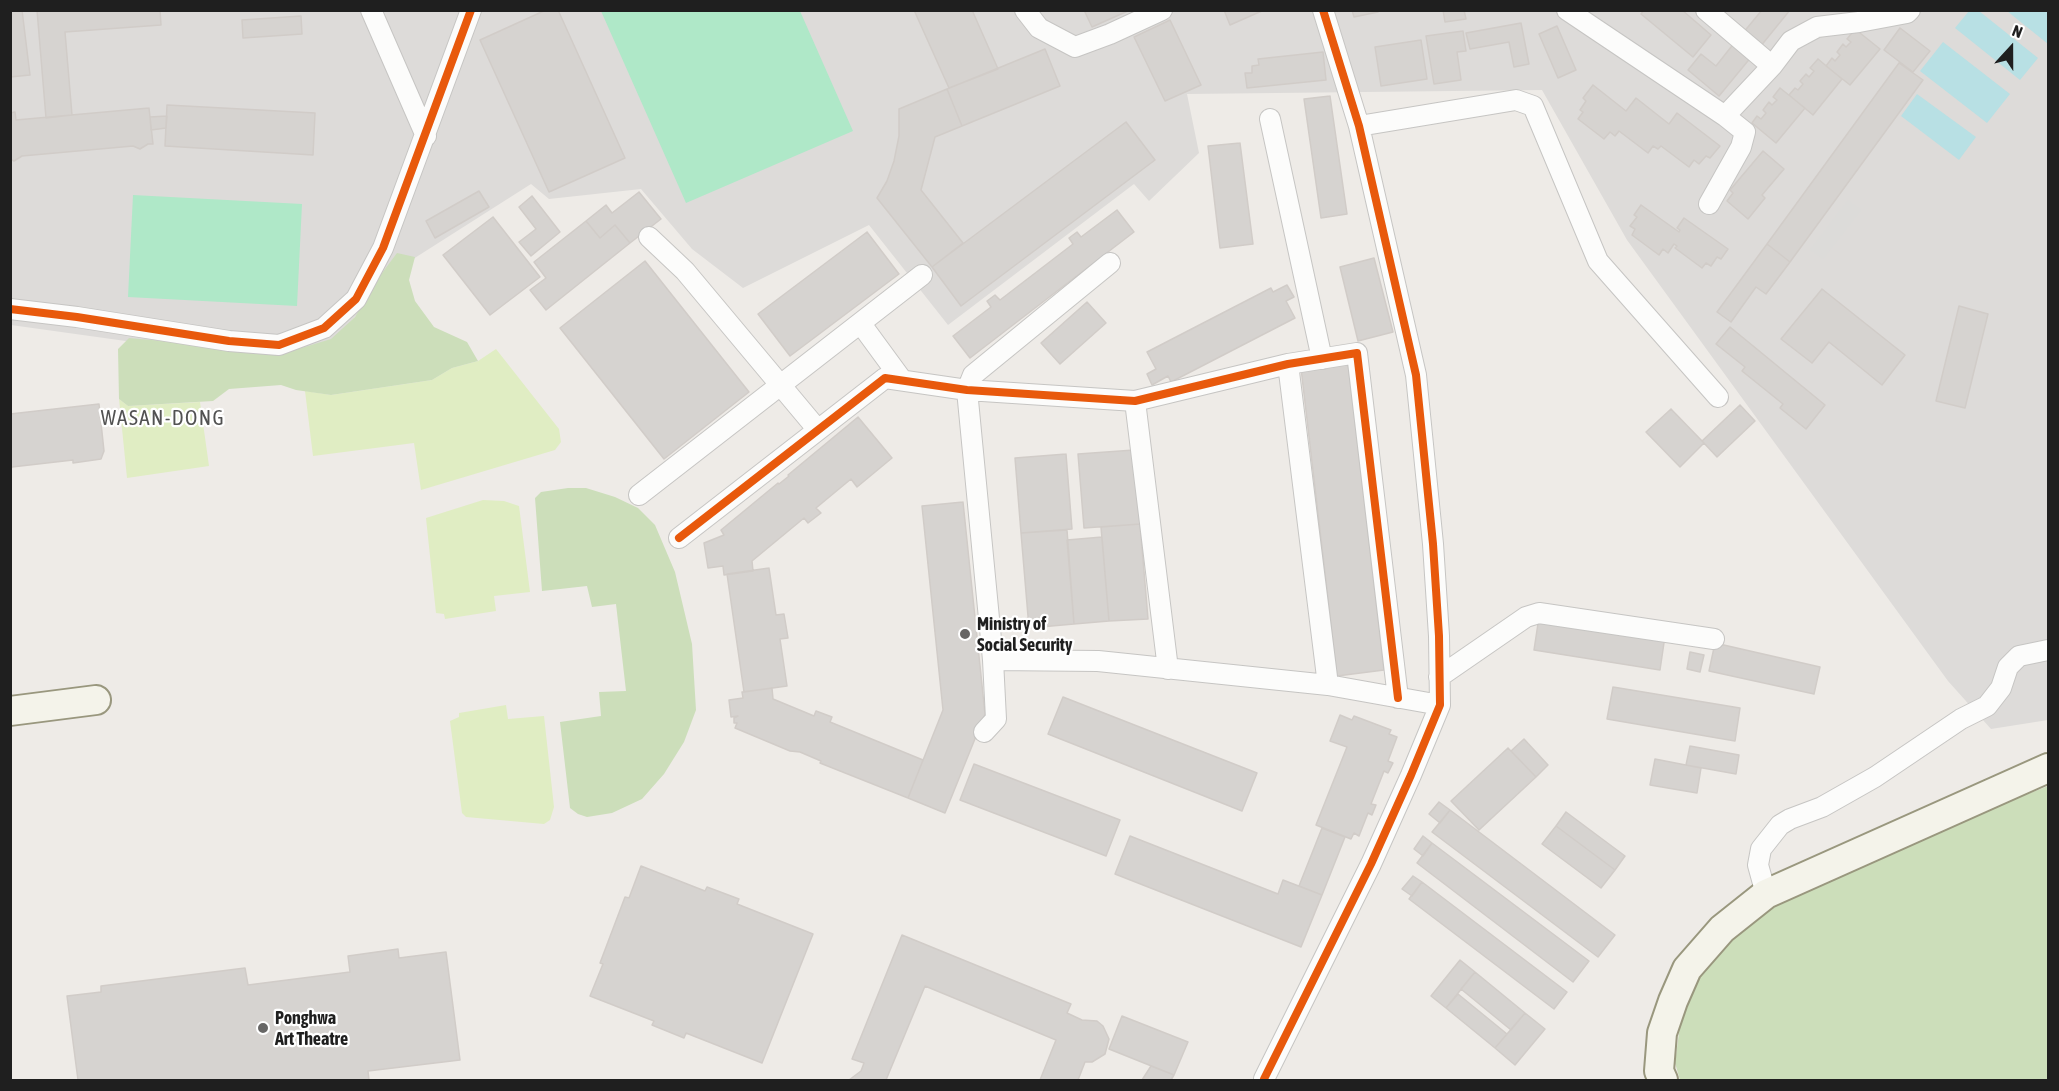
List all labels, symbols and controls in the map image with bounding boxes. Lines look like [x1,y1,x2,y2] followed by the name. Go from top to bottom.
[1981,18,2041,78] north arrow
[2010,21,2025,41] text: N
[101,405,225,431] district label: WASAN-DONG
[977,613,1072,656] place label: Ministry of Social Security
[958,627,972,641] marker: Ministry of Social Security
[275,1007,348,1050] place label: Ponghwa Art Theatre
[256,1021,270,1035] marker: Ponghwa Art Theatre

